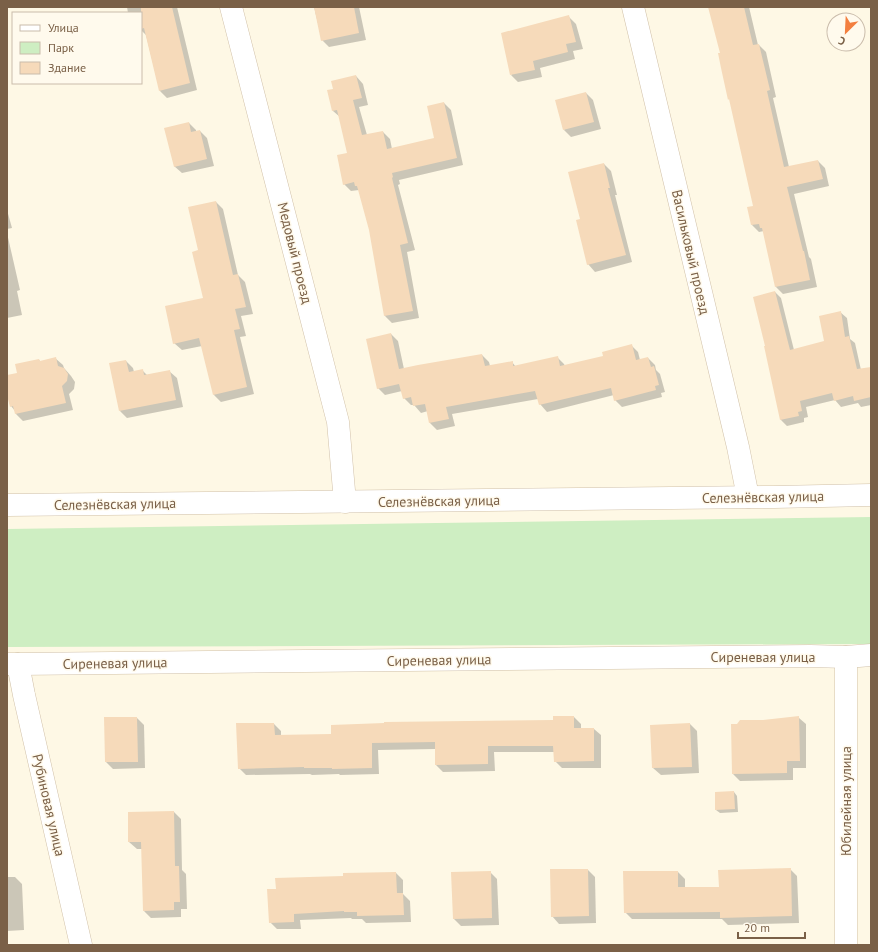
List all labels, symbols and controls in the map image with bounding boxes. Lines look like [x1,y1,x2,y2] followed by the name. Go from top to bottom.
[12,12,142,84] legend
[826,12,866,52] north arrow
[48,20,79,35] text: Улица
[836,33,848,49] text: С
[48,40,74,55] text: Парк
[48,60,86,75] text: Здание
[668,188,714,317] street label: Васильковый проезд
[274,200,316,306] street label: Медовый проезд
[702,487,824,507] street label: Селезнёвская улица
[378,491,500,511] street label: Селезнёвская улица
[54,494,176,514] street label: Селезнёвская улица
[711,648,816,666] street label: Сиреневая улица
[386,650,492,670] street label: Сиреневая улица
[62,653,168,673] street label: Сиреневая улица
[837,746,855,856] street label: Юбилейная улица
[28,752,70,858] street label: Рубиновая улица
[738,914,805,940] scale bar
[744,920,770,935] text: 20 m

